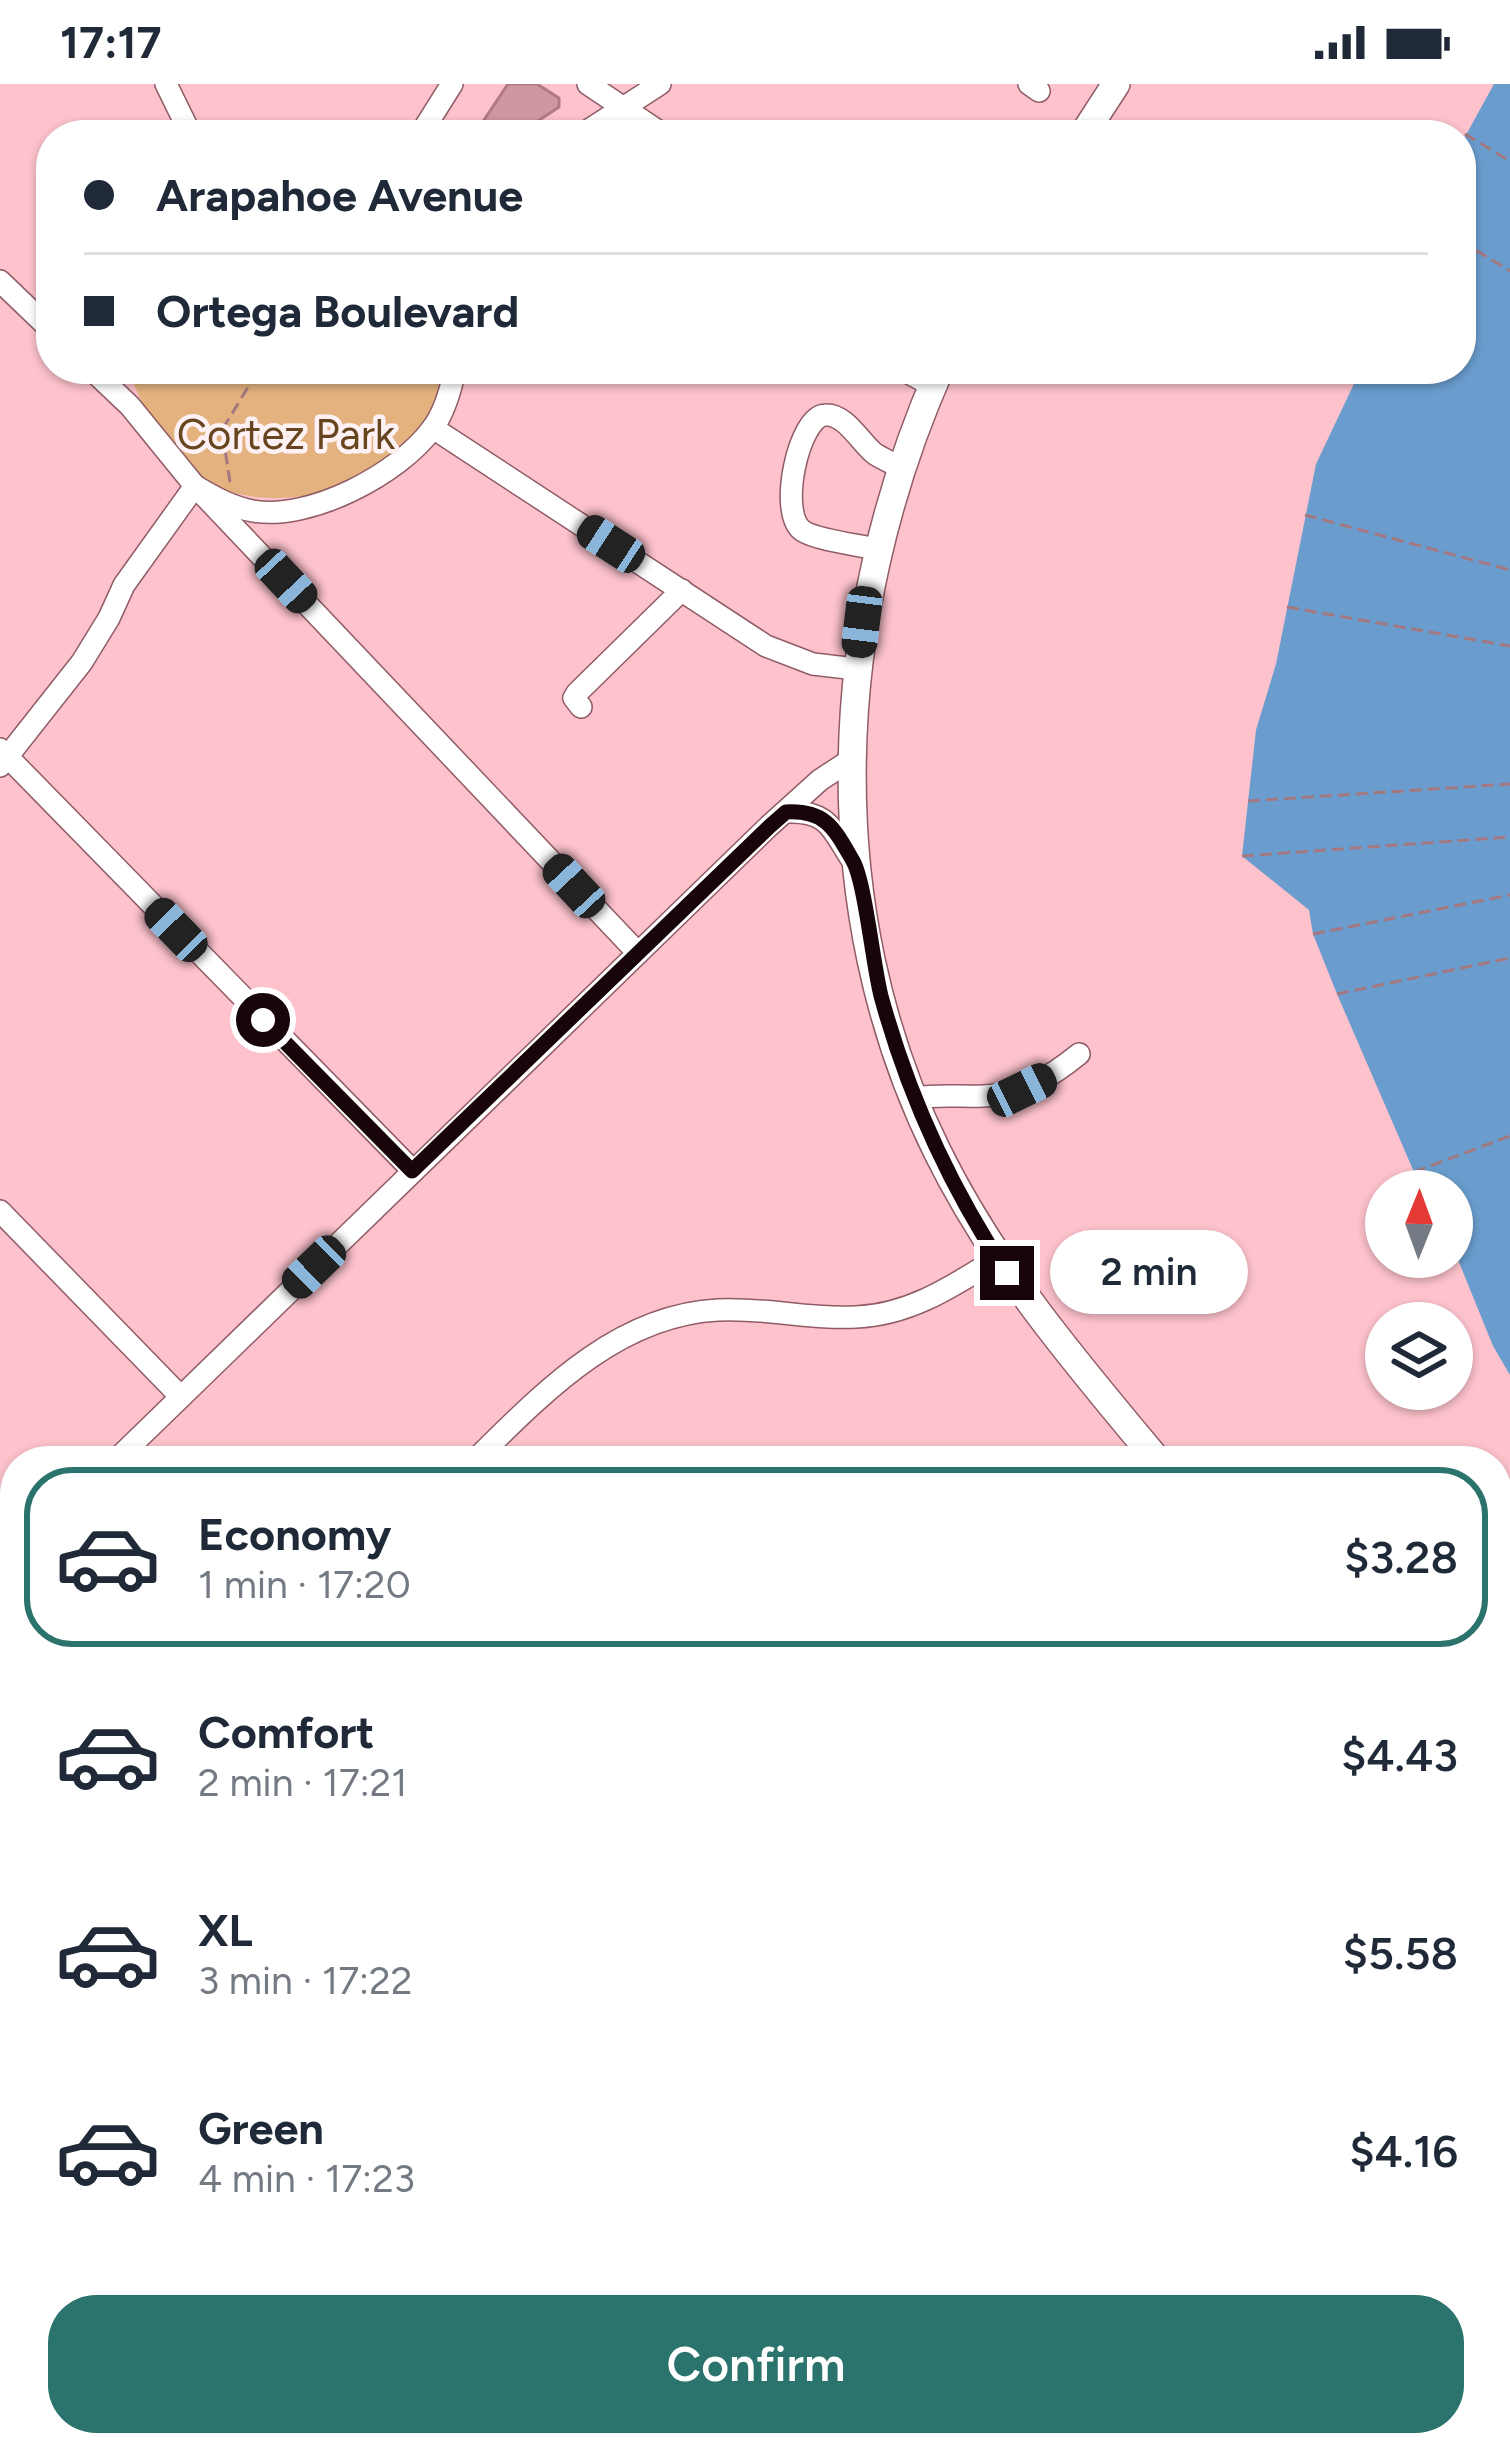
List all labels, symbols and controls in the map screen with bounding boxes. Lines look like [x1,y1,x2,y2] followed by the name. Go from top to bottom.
[60,15,162,69] text: 17:17
[156,168,523,222] text: Arapahoe Avenue
[156,284,519,338] text: Ortega Boulevard
[177,409,396,460] park label: Cortez Park
[571,509,651,579] car
[248,542,324,620] car
[840,584,884,660] car
[536,847,612,925] car
[138,892,214,968] car
[236,993,290,1047] route start
[982,1058,1062,1122] car
[1365,1170,1473,1278] north arrow
[1365,1170,1473,1410] map controls
[276,1229,352,1305] car
[1049,1231,1247,1315] callout: 2 min
[980,1246,1034,1300] route end
[1100,1248,1198,1295] text: 2 min
[1365,1302,1473,1410] button: layers
[54,1503,162,1611] icon: car
[198,1507,391,1561] text: Economy
[1344,1530,1458,1584] text: $3.28
[198,1561,411,1608] text: 1 min · 17:20
[54,1701,162,1809] icon: car
[198,1705,374,1759] text: Comfort
[1341,1728,1458,1782] text: $4.43
[198,1759,407,1806] text: 2 min · 17:21
[54,1899,162,2007] icon: car
[198,1903,253,1957] text: XL
[1343,1926,1458,1980] text: $5.58
[198,1957,413,2004] text: 3 min · 17:22
[54,2097,162,2205] icon: car
[198,2101,324,2155] text: Green
[1350,2124,1458,2178] text: $4.16
[198,2155,415,2202] text: 4 min · 17:23
[48,2295,1464,2433] button: Confirm

